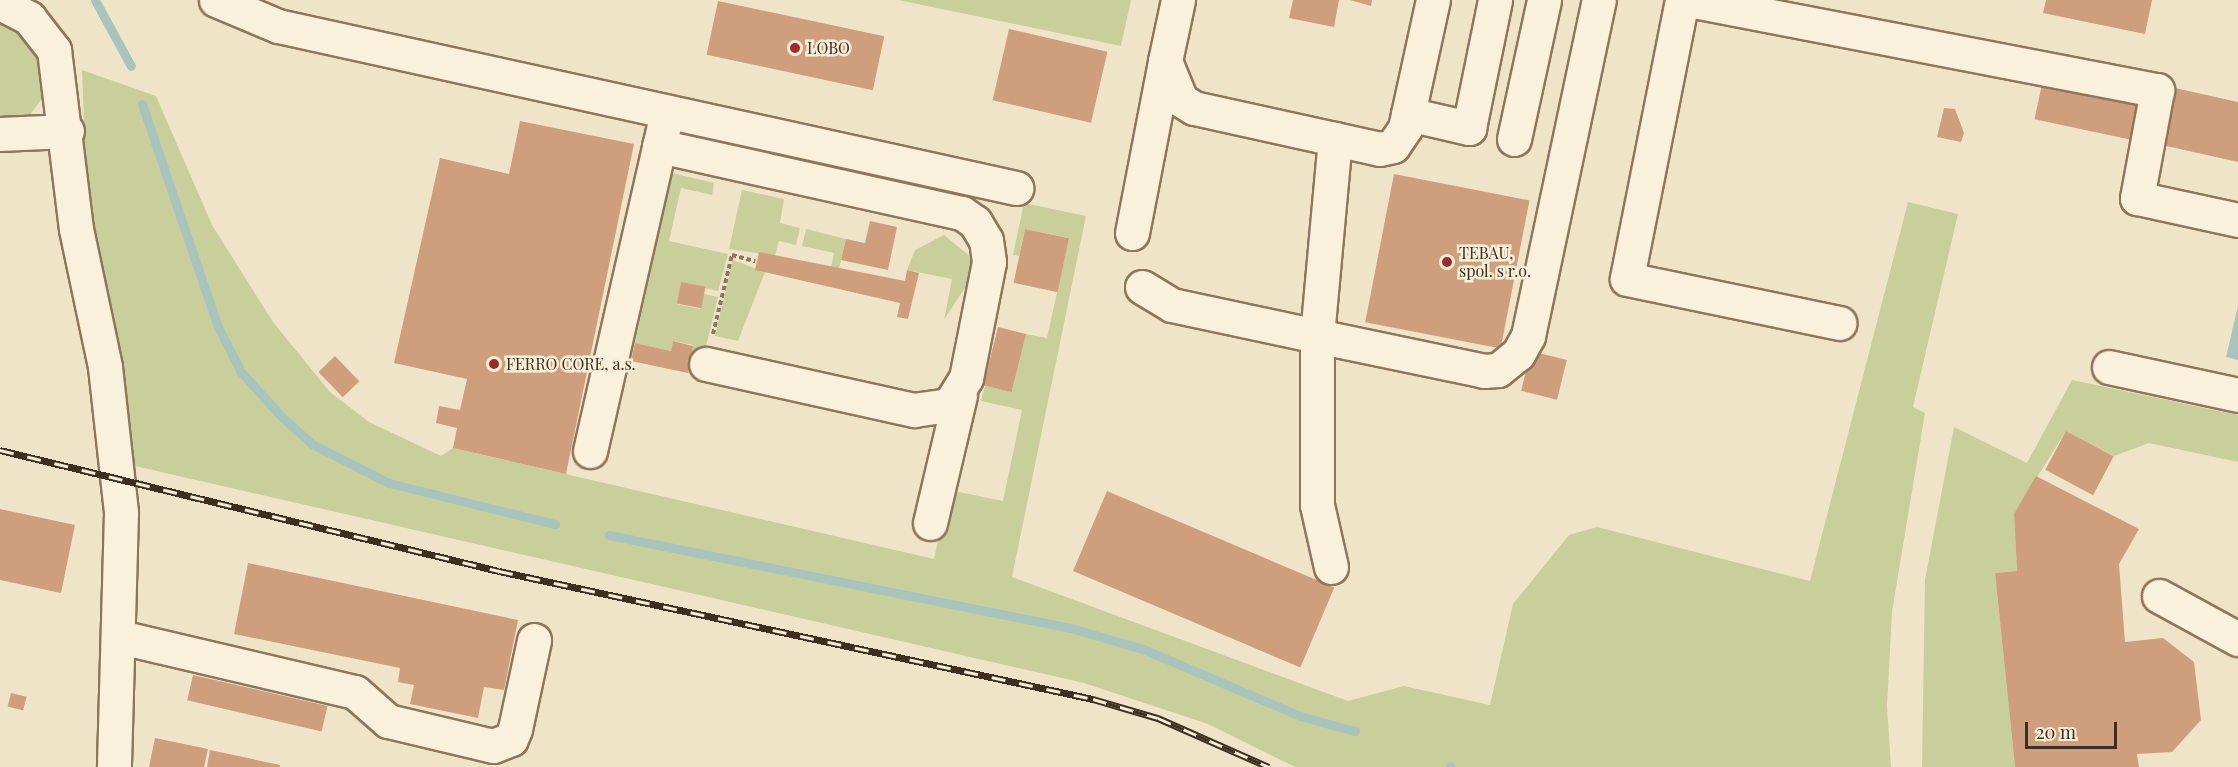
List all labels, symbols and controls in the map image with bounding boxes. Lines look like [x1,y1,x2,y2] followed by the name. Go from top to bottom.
[807,38,850,58] place label: LOBO
[788,41,802,55] marker: LOBO
[1459,243,1531,281] place label: TEBAU, spol. s r.o.
[1440,255,1454,269] marker: TEBAU, spol. s r.o.
[506,354,636,374] place label: FERRO CORE, a.s.
[487,357,501,371] marker: FERRO CORE, a.s.
[2028,710,2120,748] scale bar
[2036,720,2076,744] text: 20 m

